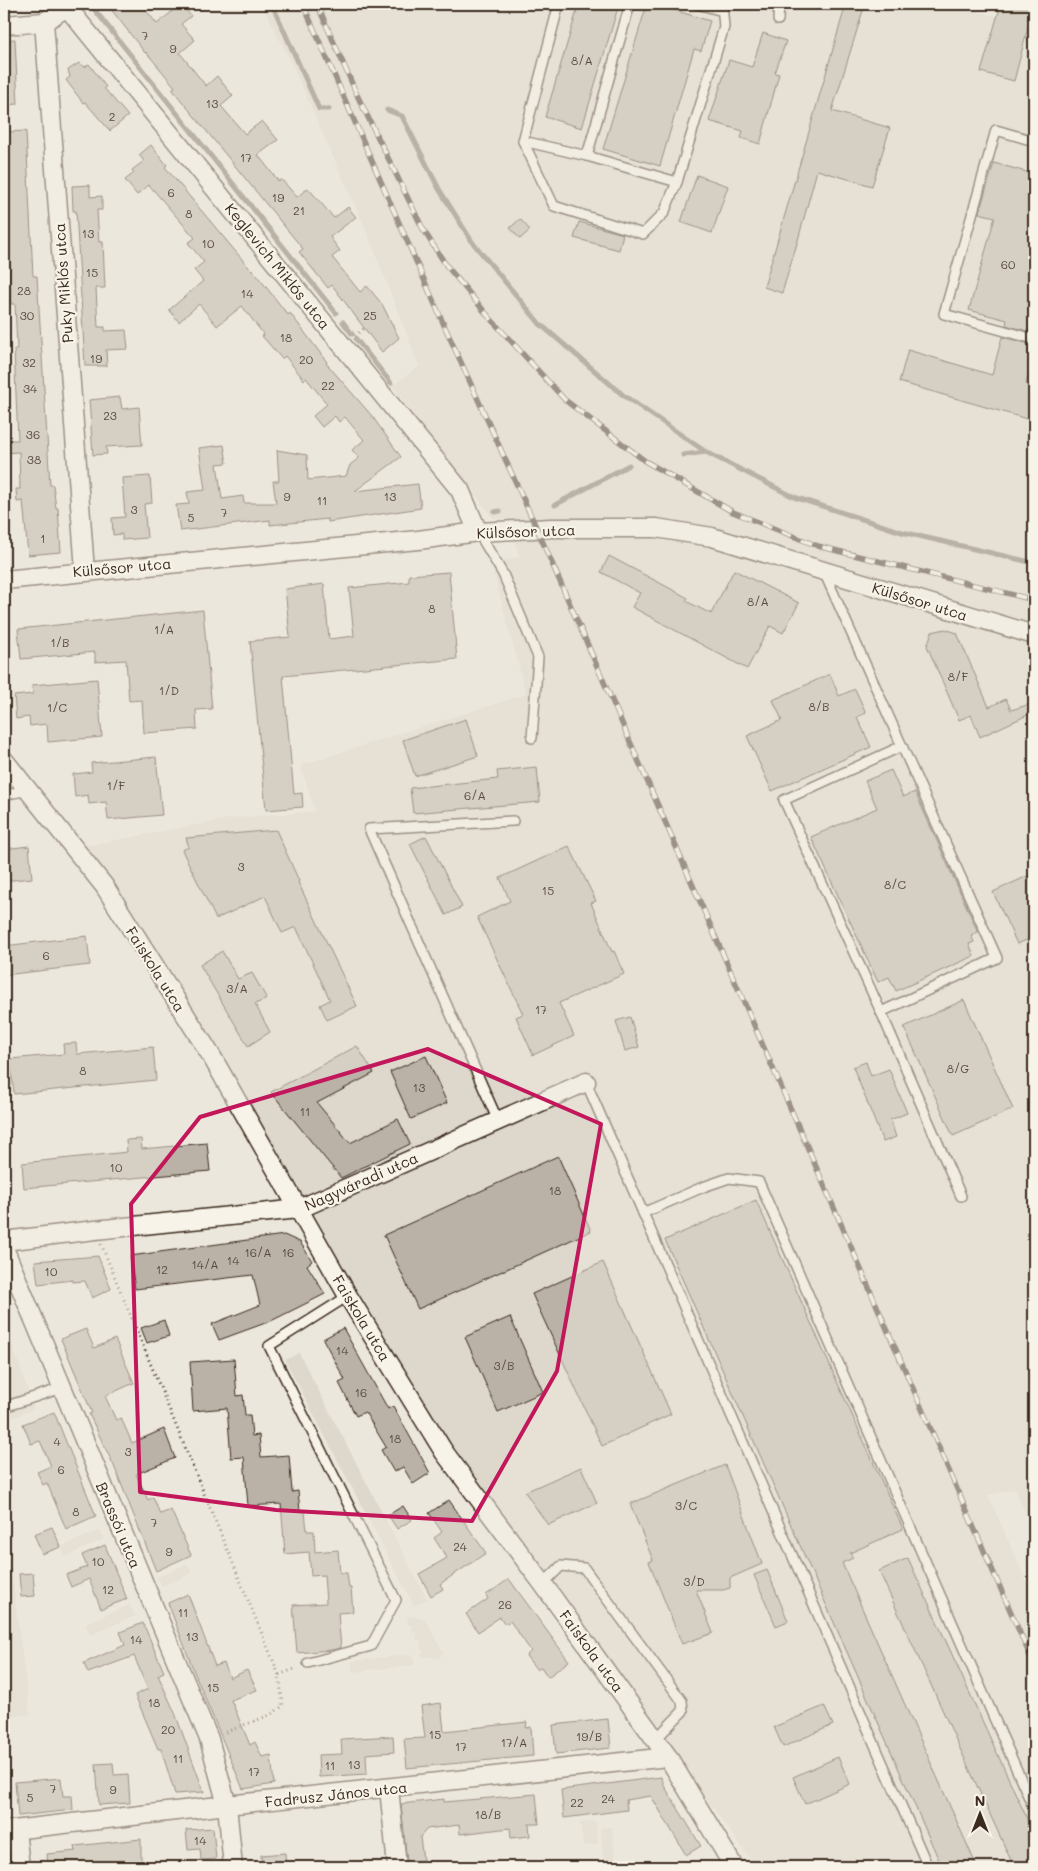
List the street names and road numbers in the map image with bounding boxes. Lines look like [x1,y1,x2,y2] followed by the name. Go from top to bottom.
[221,199,335,333] street label: Keglevich Miklós utca
[49,222,77,344] street label: Puky Miklós utca
[476,519,576,543] street label: Külsősor utca
[72,553,172,581] street label: Külsősor utca
[870,577,970,625] street label: Külsősor utca
[122,922,190,1016] street label: Faiskola utca
[301,1147,421,1215] street label: Nagyváradi utca
[328,1271,396,1365] street label: Faiskola utca
[92,1479,146,1571] street label: Brassói utca
[555,1606,629,1696] street label: Faiskola utca
[264,1777,408,1811] street label: Fadrusz János utca

